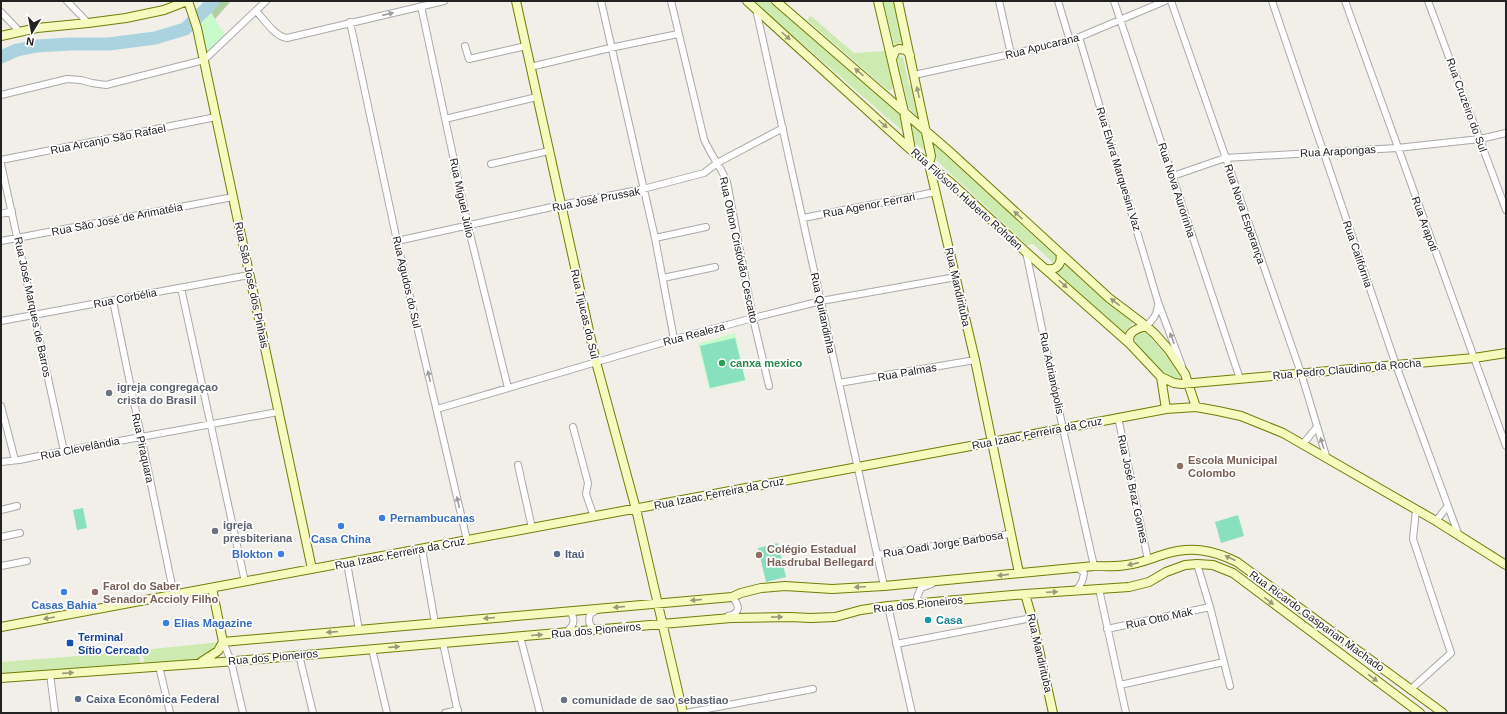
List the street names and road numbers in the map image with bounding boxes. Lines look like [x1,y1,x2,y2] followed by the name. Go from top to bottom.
[1004,31,1081,61] street label: Rua Apucarana
[1444,56,1490,154] street label: Rua Cruzeiro do Sul
[1094,106,1144,232] street label: Rua Elvira Marquesini Vaz
[49,122,167,156] street label: Rua Arcanjo São Rafael
[1156,141,1198,240] street label: Rua Nova Aurorinha
[1300,143,1377,159] street label: Rua Arapongas
[909,146,1025,252] street label: Rua Filósofo Huberto Rohden
[448,157,476,239] street label: Rua Miguel Júlio
[1222,163,1268,266] street label: Rua Nova Esperança
[718,176,760,324] street label: Rua Othon Cristóvão Cescatto
[551,184,641,213] street label: Rua José Prussak
[822,190,916,220] street label: Rua Agenor Ferrari
[1410,195,1440,253] street label: Rua Arapoti
[50,200,184,238] street label: Rua São José de Arimatéia
[1341,219,1375,290] street label: Rua Califórnia
[233,221,271,350] street label: Rua São José dos Pinhais
[391,235,423,329] street label: Rua Agudos do Sul
[12,236,54,379] street label: Rua José Marques de Barros
[943,246,973,329] street label: Rua Mandirituba
[569,268,601,360] street label: Rua Tijucas do Sul
[809,271,838,355] street label: Rua Quitandinha
[92,286,159,310] street label: Rua Corbélia
[662,320,727,348] street label: Rua Realeza
[1037,331,1067,415] street label: Rua Adrianópolis
[1272,356,1423,381] street label: Rua Pedro Claudino da Rocha
[876,361,938,383] street label: Rua Palmas
[130,412,156,485] street label: Rua Piraquara
[971,414,1103,452] street label: Rua Izaac Ferreira da Cruz
[39,434,122,462] street label: Rua Clevelândia
[1116,434,1150,545] street label: Rua José Braz Gomes
[653,474,785,512] street label: Rua Izaac Ferreira da Cruz
[882,528,1005,559] street label: Rua Oadi Jorge Barbosa
[334,534,466,572] street label: Rua Izaac Ferreira da Cruz
[1247,568,1387,674] street label: Rua Ricardo Gasparian Machado
[873,593,964,615] street label: Rua dos Pioneiros
[1125,605,1194,631] street label: Rua Otto Mak
[1025,612,1055,695] street label: Rua Mandirituba
[551,620,642,640] street label: Rua dos Pioneiros
[228,647,319,667] street label: Rua dos Pioneiros

